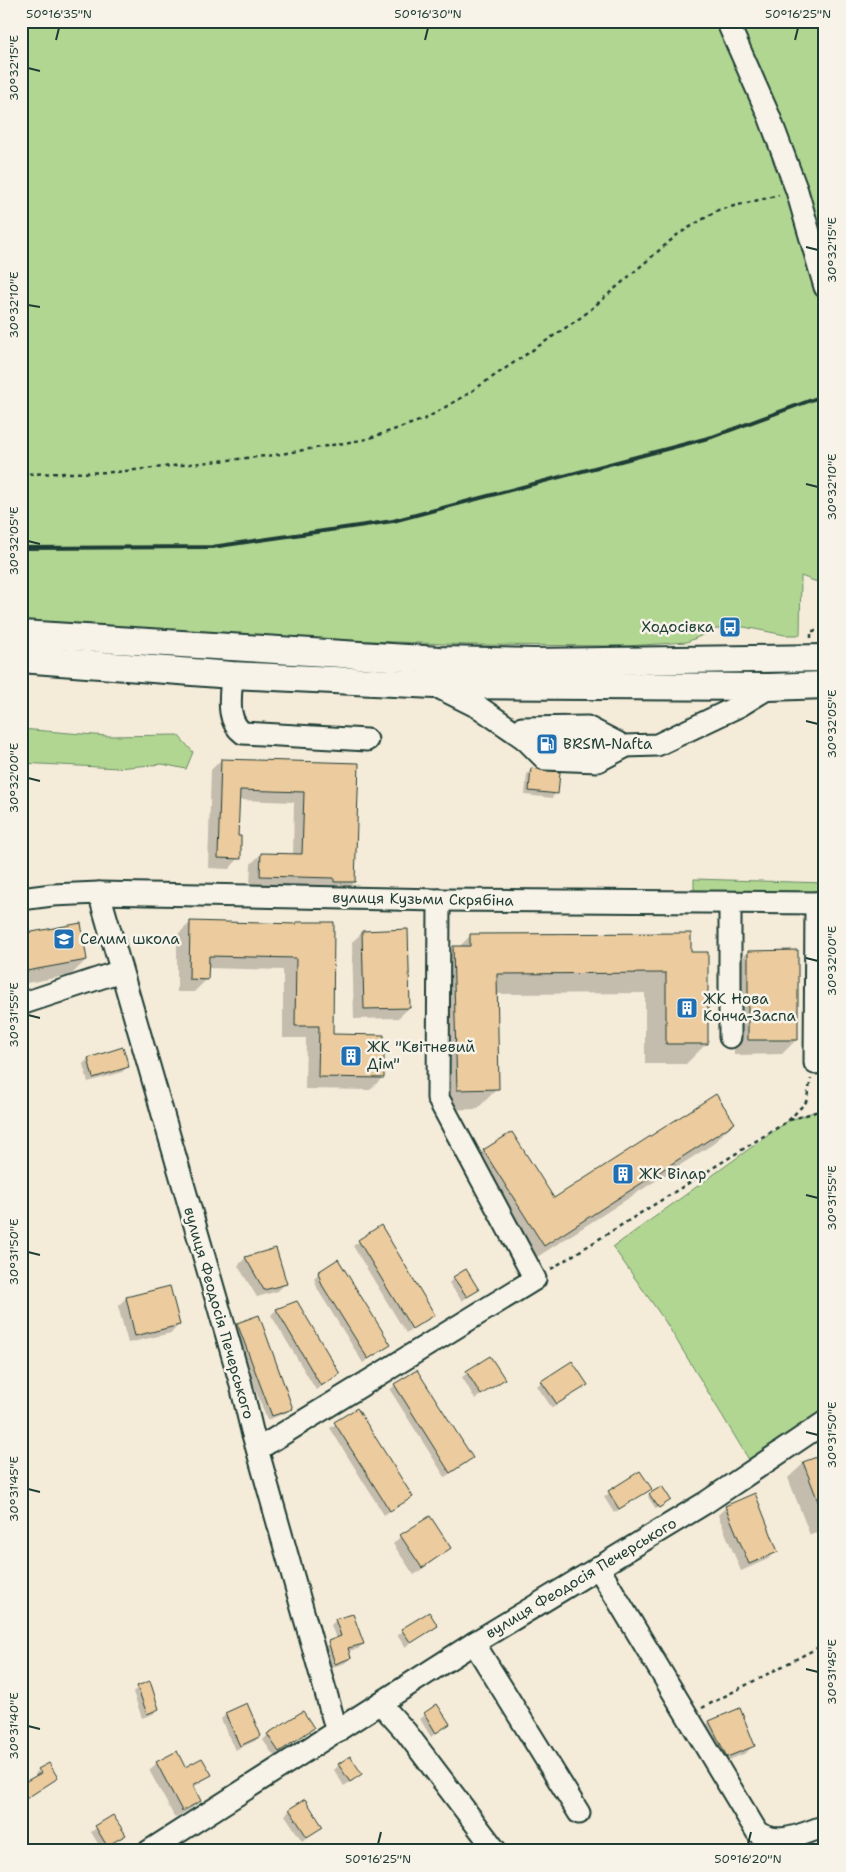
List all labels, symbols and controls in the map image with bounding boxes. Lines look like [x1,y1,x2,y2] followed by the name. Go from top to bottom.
[26,6,92,22] text: 50°16'35"N
[394,6,462,22] text: 50°16'30"N
[765,6,831,22] text: 50°16'25"N
[6,35,22,101] text: 30°32'15"E
[824,217,840,283] text: 30°32'15"E
[6,271,22,339] text: 30°32'10"E
[824,453,840,521] text: 30°32'10"E
[6,506,22,576] text: 30°32'05"E
[718,615,742,639] bus stop icon: Ходосівка
[642,617,715,637] place label: Ходосівка
[824,689,840,759] text: 30°32'05"E
[535,732,559,756] fuel station icon: BRSM-Nafta
[563,734,653,754] place label: BRSM-Nafta
[6,743,22,813] text: 30°32'00"E
[332,887,515,911] street label: вулиця Кузьми Скрябіна
[824,926,840,996] text: 30°32'00"E
[52,927,76,951] school or university icon: Селим школа
[80,929,180,949] place label: Селим школа
[6,982,22,1048] text: 30°31'55"E
[703,989,796,1026] place label: ЖК Нова Конча-Заспа
[675,996,699,1020] building icon: ЖК Нова Конча-Заспа
[367,1037,475,1074] place label: ЖК "Квітневий Дім"
[339,1044,363,1068] building icon: ЖК "Квітневий Дім"
[611,1162,635,1186] building icon: ЖК Вілар
[639,1164,706,1184] place label: ЖК Вілар
[824,1165,840,1231] text: 30°31'55"E
[179,1205,259,1421] street label: вулиця Феодосія Печерського
[6,1219,22,1285] text: 30°31'50"E
[824,1402,840,1468] text: 30°31'50"E
[6,1456,22,1522] text: 30°31'45"E
[482,1513,680,1643] street label: вулиця Феодосія Печерського
[824,1639,840,1705] text: 30°31'45"E
[6,1692,22,1760] text: 30°31'40"E
[345,1851,411,1867] text: 50°16'25"N
[714,1851,782,1867] text: 50°16'20"N

